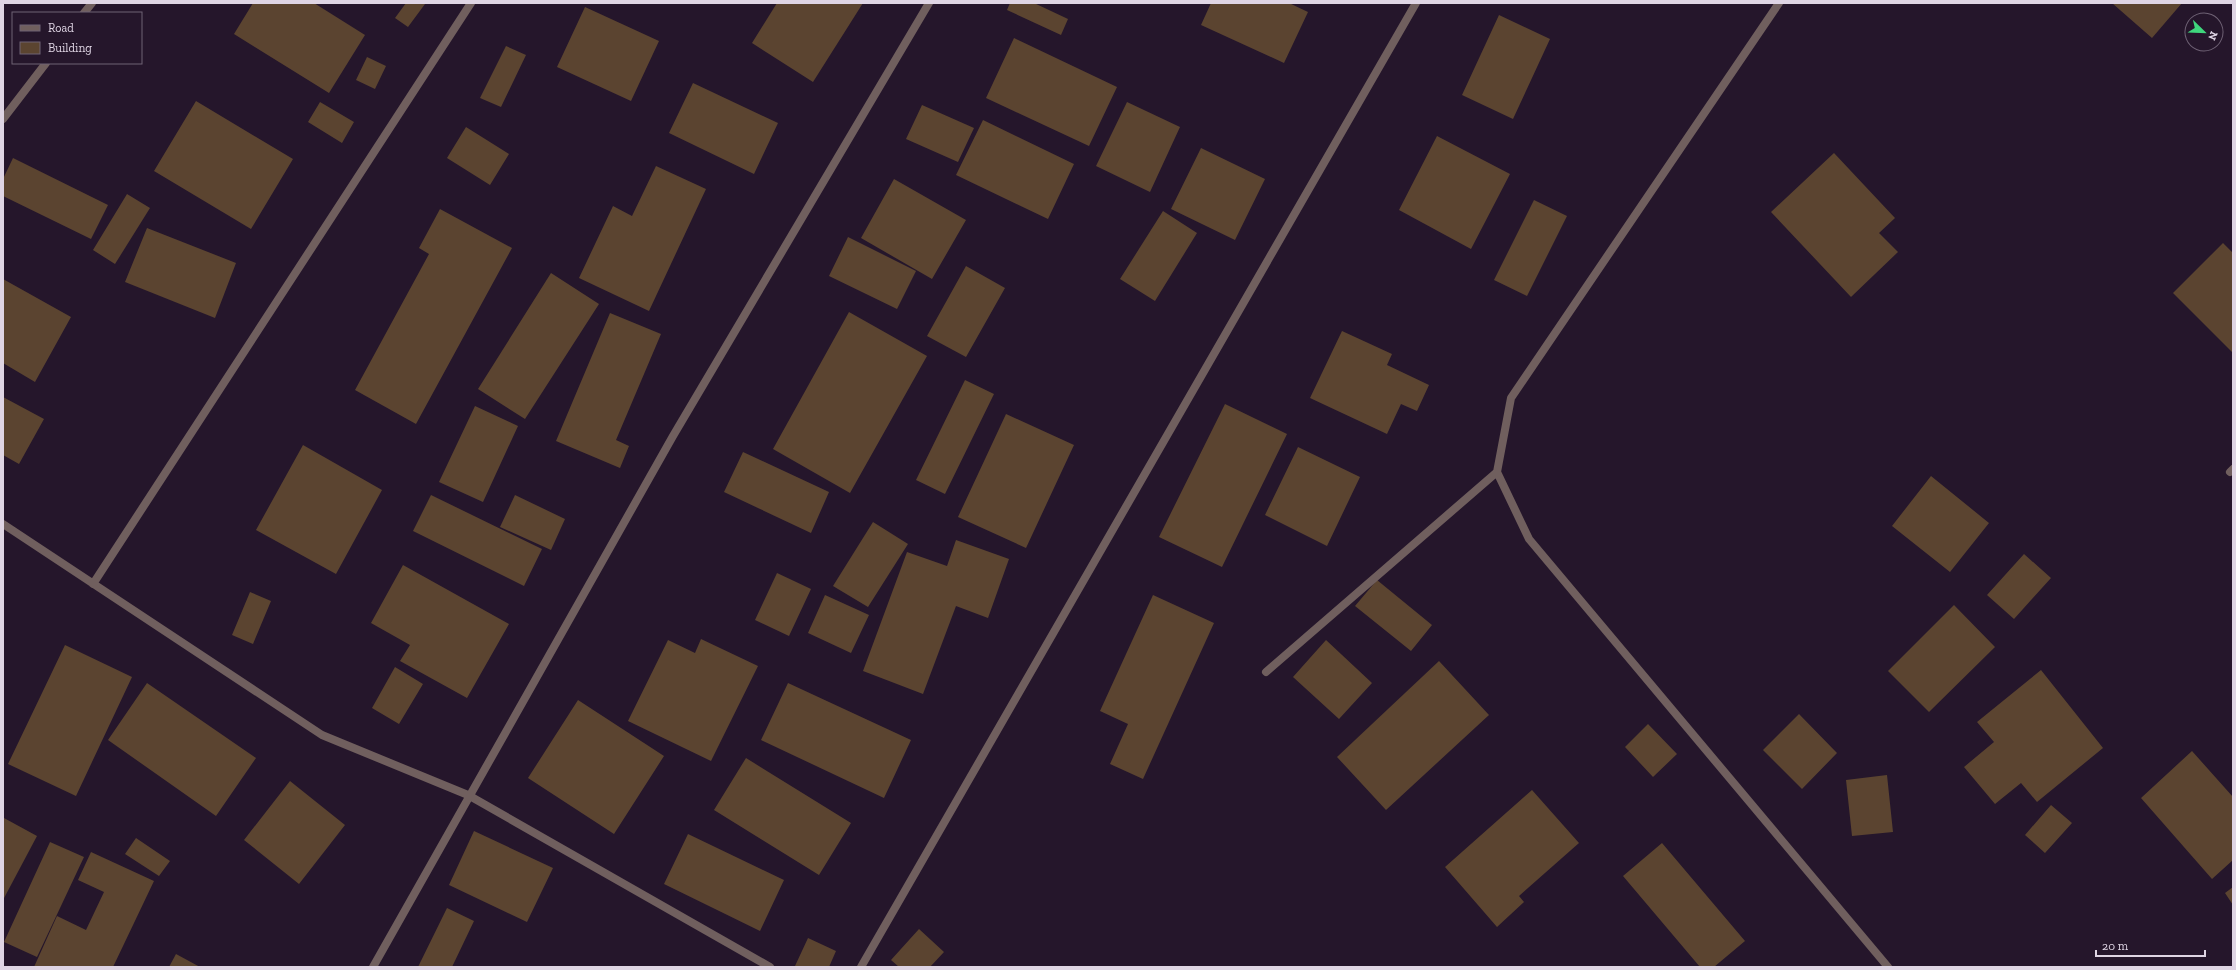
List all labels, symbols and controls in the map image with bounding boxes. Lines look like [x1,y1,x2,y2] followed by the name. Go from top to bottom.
[12,12,142,64] legend
[2184,12,2224,52] north arrow
[48,21,74,35] text: Road
[2205,29,2220,43] text: N
[48,41,92,55] text: Building
[2096,932,2205,958] scale bar
[2102,939,2129,953] text: 20 m

